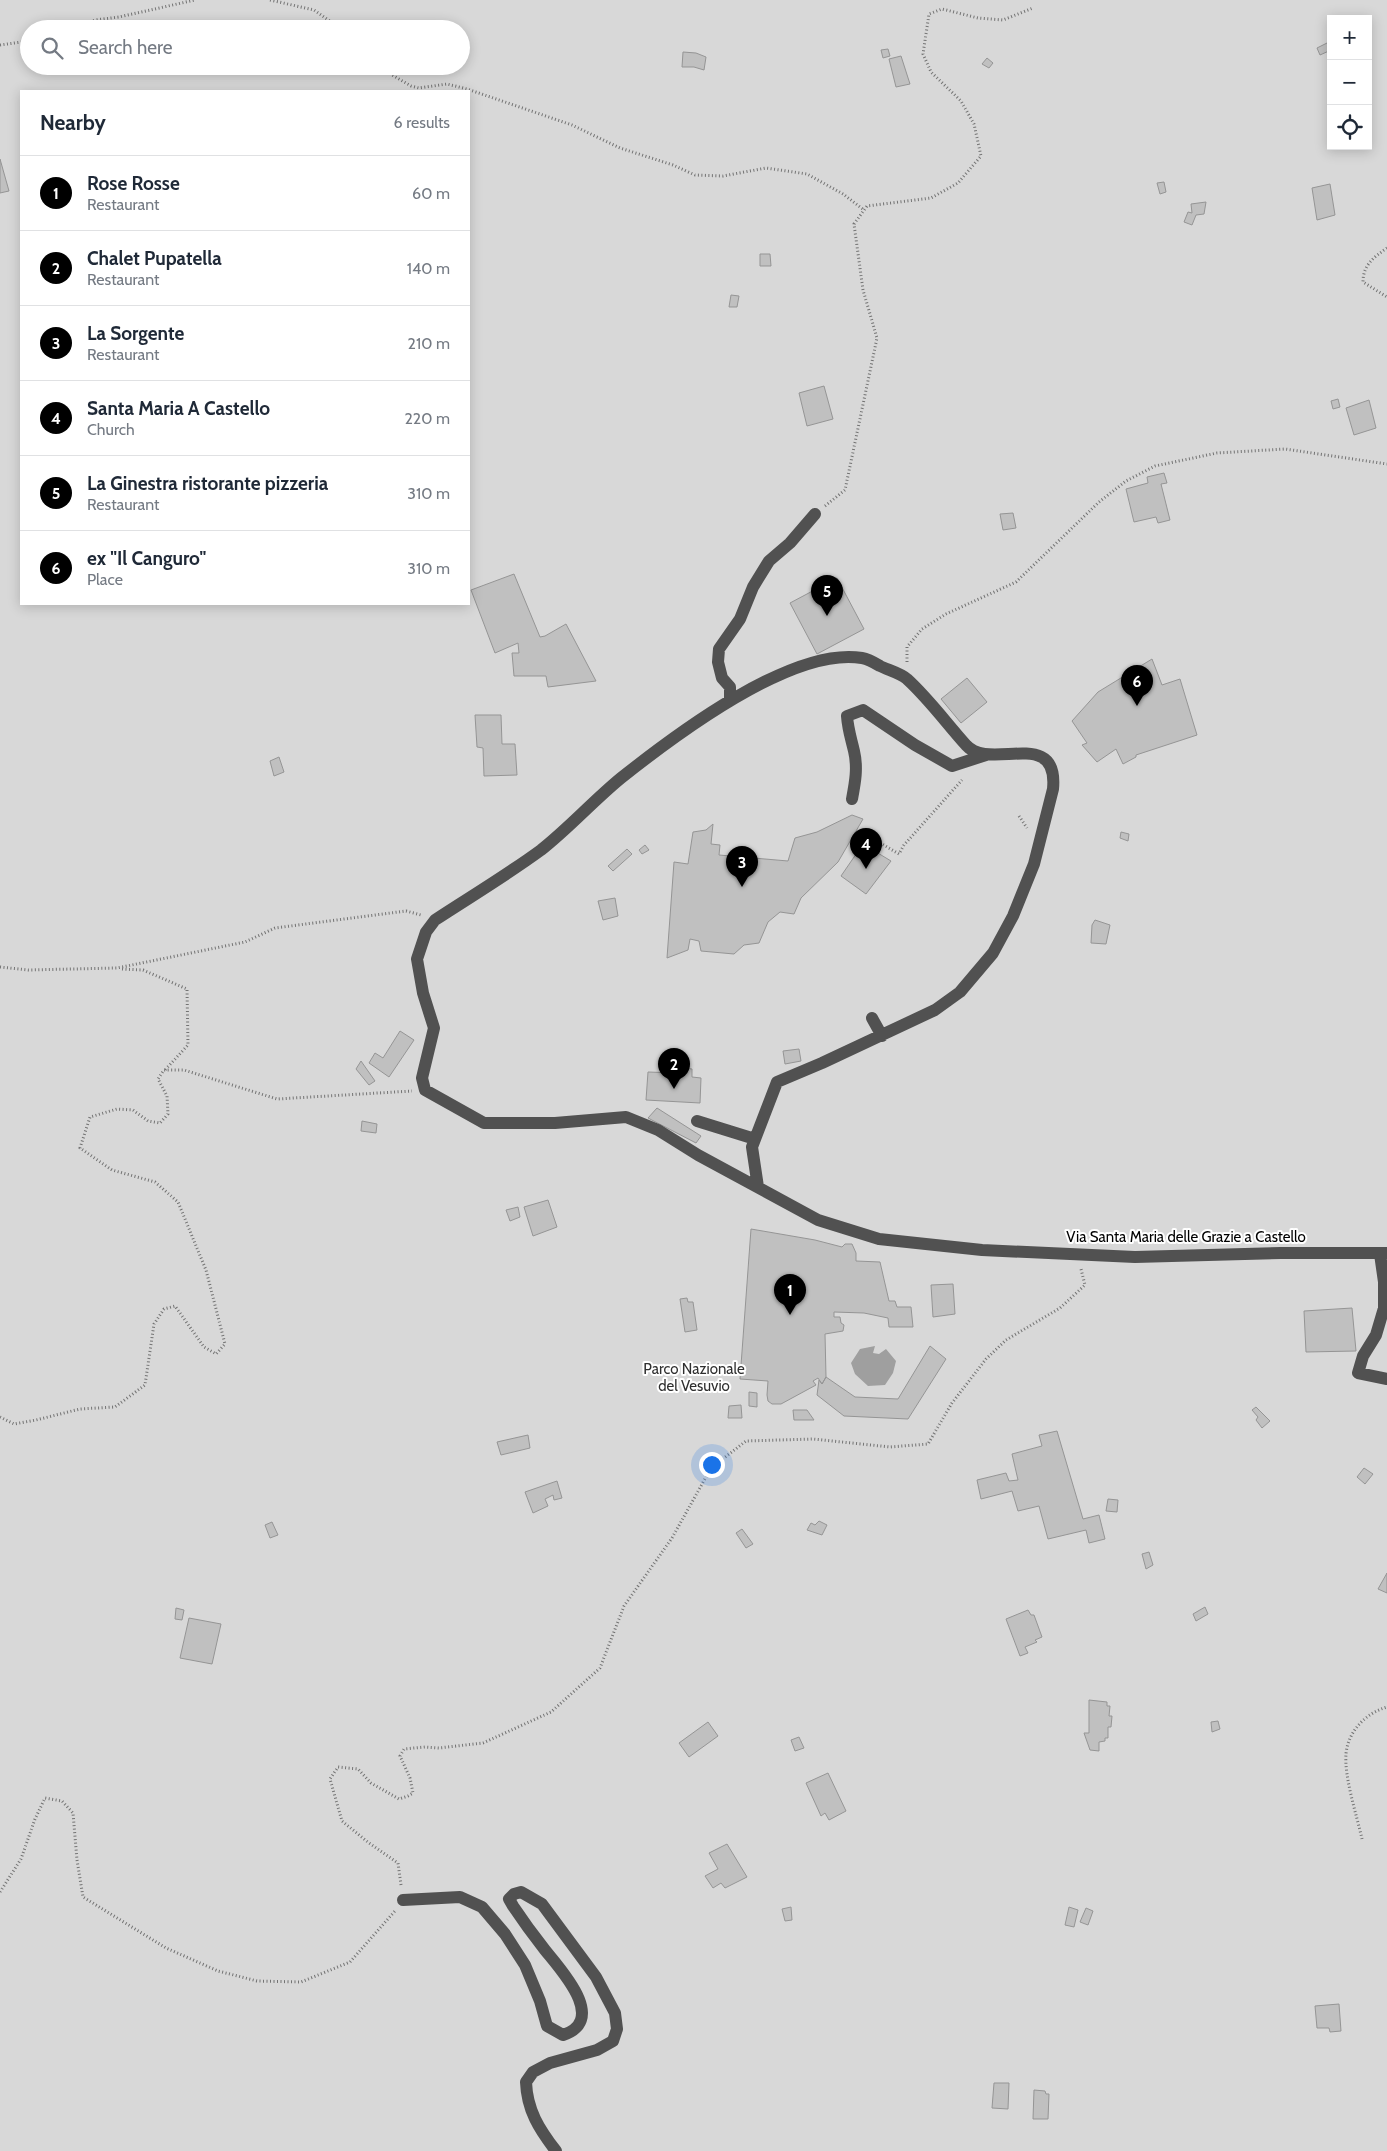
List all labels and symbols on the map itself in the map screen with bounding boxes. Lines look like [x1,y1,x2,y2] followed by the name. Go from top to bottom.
[811,575,843,616] pin: 5
[1121,665,1153,706] pin: 6
[850,828,882,869] pin: 4
[726,846,758,887] pin: 3
[658,1048,690,1089] pin: 2
[1066,1228,1306,1246] street label: Via Santa Maria delle Grazie a Castello
[774,1274,806,1315] pin: 1
[643,1360,745,1395] park label: Parco Nazionale del Vesuvio
[699,1452,725,1478] your location

